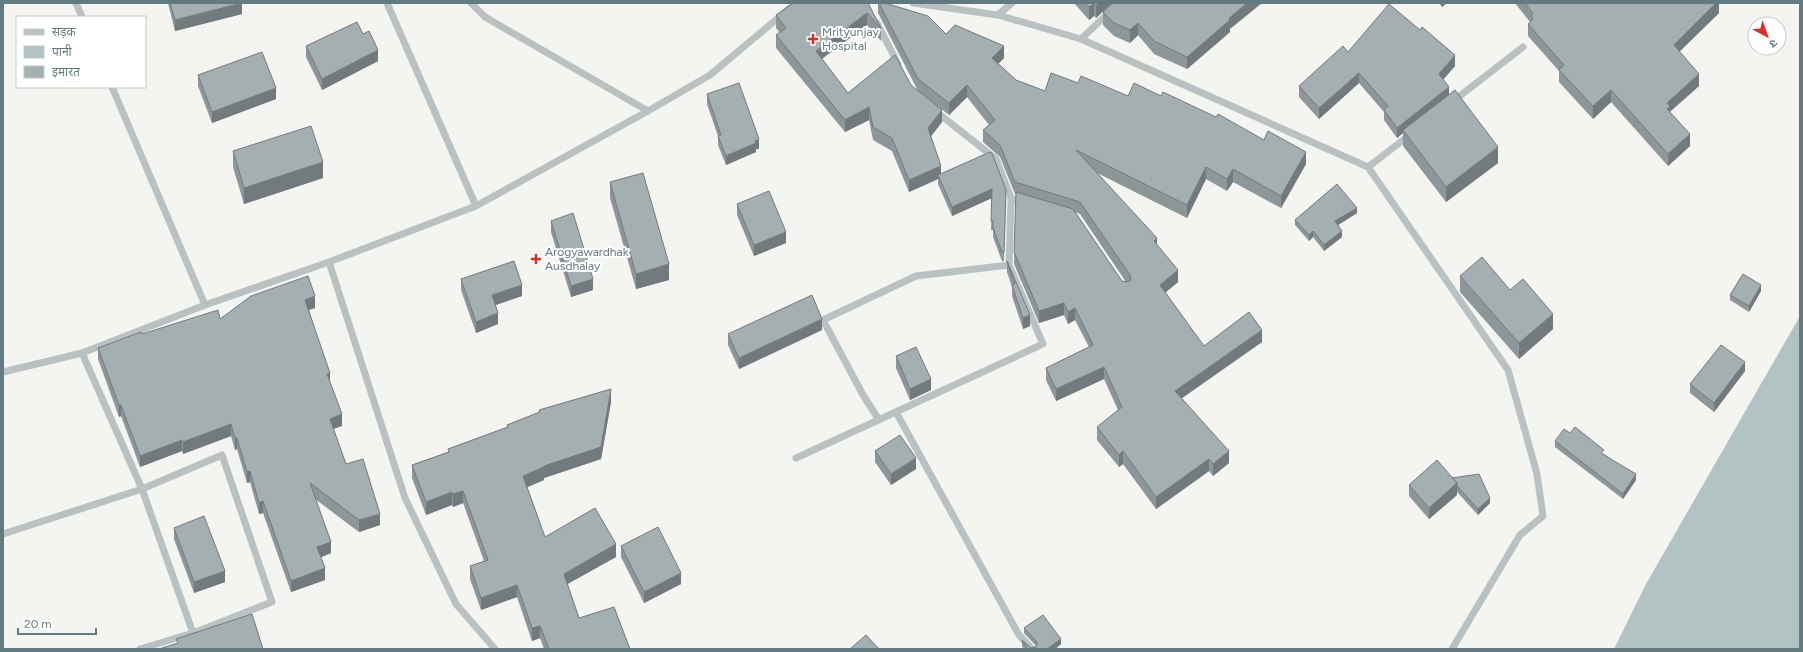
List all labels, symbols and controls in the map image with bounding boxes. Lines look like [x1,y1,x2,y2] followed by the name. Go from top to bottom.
[16,16,146,88] legend
[1747,16,1787,56] north arrow
[52,25,77,39] text: सड़क
[822,25,879,53] place label: Mrityunjay Hospital
[807,33,819,45] marker: Mrityunjay Hospital
[1766,36,1780,51] text: उ
[52,44,73,59] text: पानी
[52,65,81,79] text: इमारत
[545,245,629,273] place label: Arogyawardhak Ausdhalay
[530,253,542,265] marker: Arogyawardhak Ausdhalay
[18,610,96,636] scale bar
[24,617,52,631] text: 20 m

